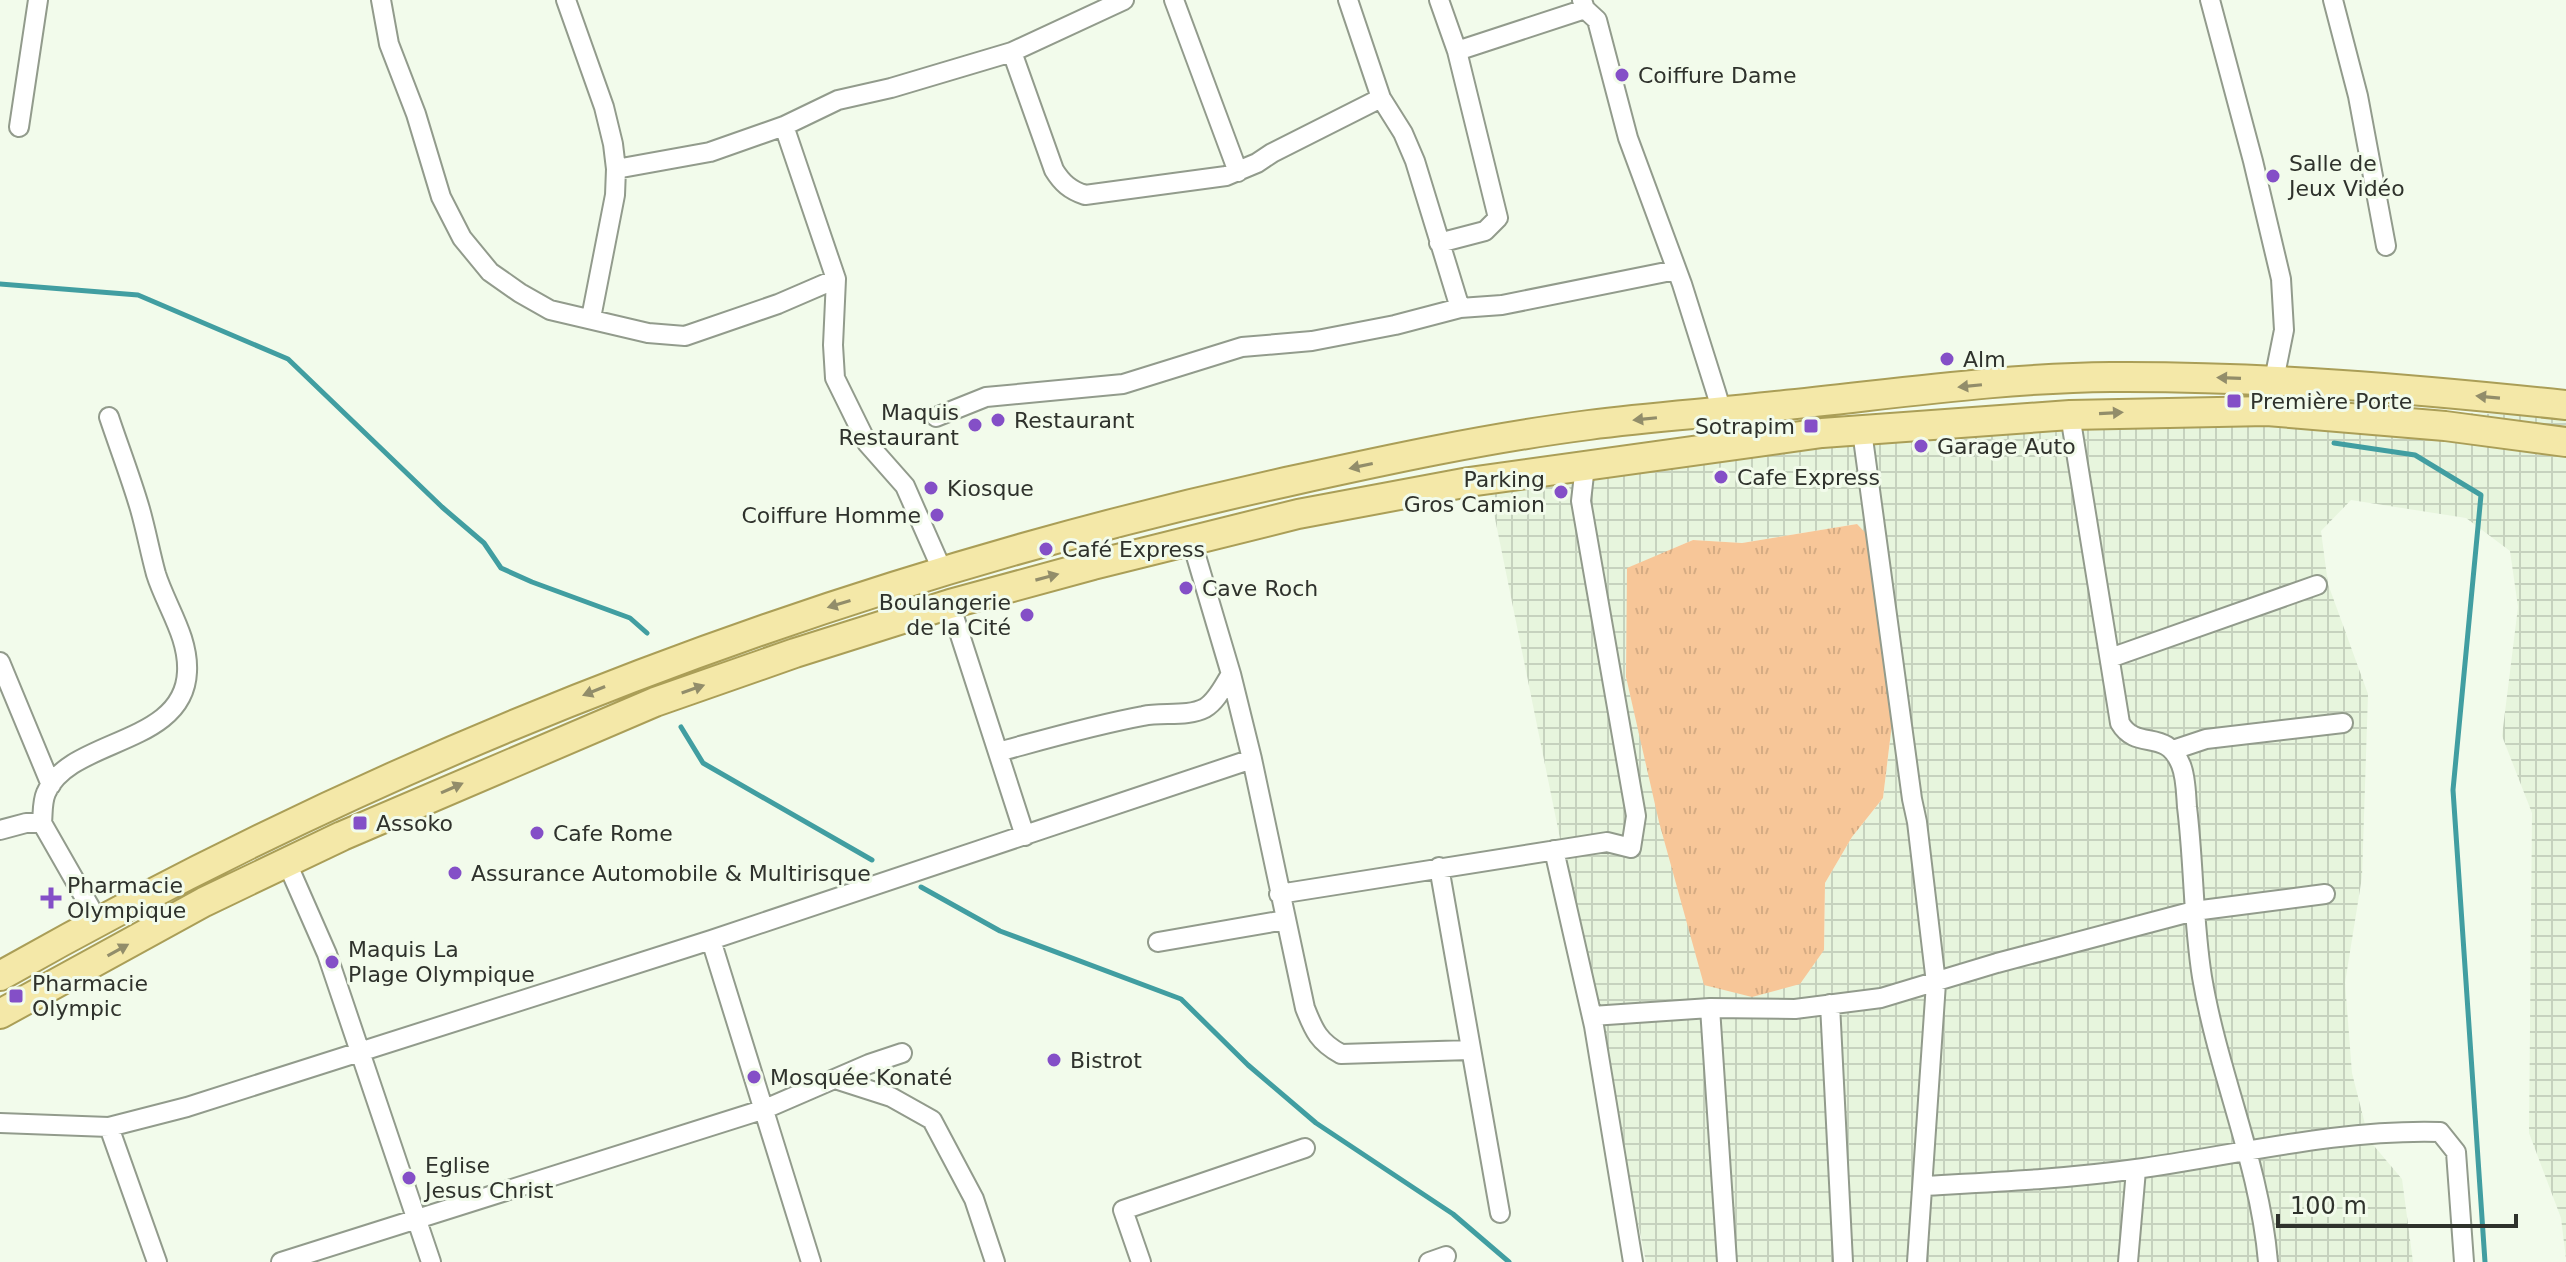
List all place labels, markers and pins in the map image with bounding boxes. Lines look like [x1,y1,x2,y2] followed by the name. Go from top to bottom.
[1638,63,1797,88] place label: Coiffure Dame
[1613,66,1631,84] marker: Coiffure Dame
[2287,151,2405,201] place label: Salle de Jeux Vidéo
[2264,167,2282,185] marker: Salle de Jeux Vidéo
[1963,347,2006,372] place label: Alm
[1938,350,1956,368] marker: Alm
[2250,389,2412,414] place label: Première Porte
[2225,392,2243,410] marker: Première Porte
[839,400,959,450] place label: Maquis Restaurant
[1014,408,1135,433] place label: Restaurant
[989,411,1007,429] marker: Restaurant
[1695,414,1795,439] place label: Sotrapim
[966,416,984,434] marker: Maquis Restaurant
[1802,417,1820,435] marker: Sotrapim
[1937,434,2076,459] place label: Garage Auto
[1912,437,1930,455] marker: Garage Auto
[1737,465,1880,490] place label: Cafe Express
[1404,467,1545,517] place label: Parking Gros Camion
[1712,468,1730,486] marker: Cafe Express
[947,476,1034,501] place label: Kiosque
[922,479,940,497] marker: Kiosque
[1552,483,1570,501] marker: Parking Gros Camion
[741,503,921,528] place label: Coiffure Homme
[928,506,946,524] marker: Coiffure Homme
[1062,537,1205,562] place label: Café Express
[1037,540,1055,558] marker: Café Express
[1202,576,1318,601] place label: Cave Roch
[1177,579,1195,597] marker: Cave Roch
[879,590,1011,640] place label: Boulangerie de la Cité
[1018,606,1036,624] marker: Boulangerie de la Cité
[376,811,453,836] place label: Assoko
[351,814,369,832] marker: Assoko
[553,821,673,846] place label: Cafe Rome
[528,824,546,842] marker: Cafe Rome
[471,861,871,886] place label: Assurance Automobile & Multirisque
[446,864,464,882] marker: Assurance Automobile & Multirisque
[67,873,186,923] place label: Pharmacie Olympique
[42,889,60,907] marker: Pharmacie Olympique
[348,937,535,987] place label: Maquis La Plage Olympique
[323,953,341,971] marker: Maquis La Plage Olympique
[32,971,148,1021] place label: Pharmacie Olympic
[7,987,25,1005] marker: Pharmacie Olympic
[1070,1048,1142,1073] place label: Bistrot
[1045,1051,1063,1069] marker: Bistrot
[770,1065,952,1090] place label: Mosquée Konaté
[745,1068,763,1086] marker: Mosquée Konaté
[423,1153,554,1203] place label: Eglise Jesus Christ
[400,1169,418,1187] marker: Eglise Jesus Christ

